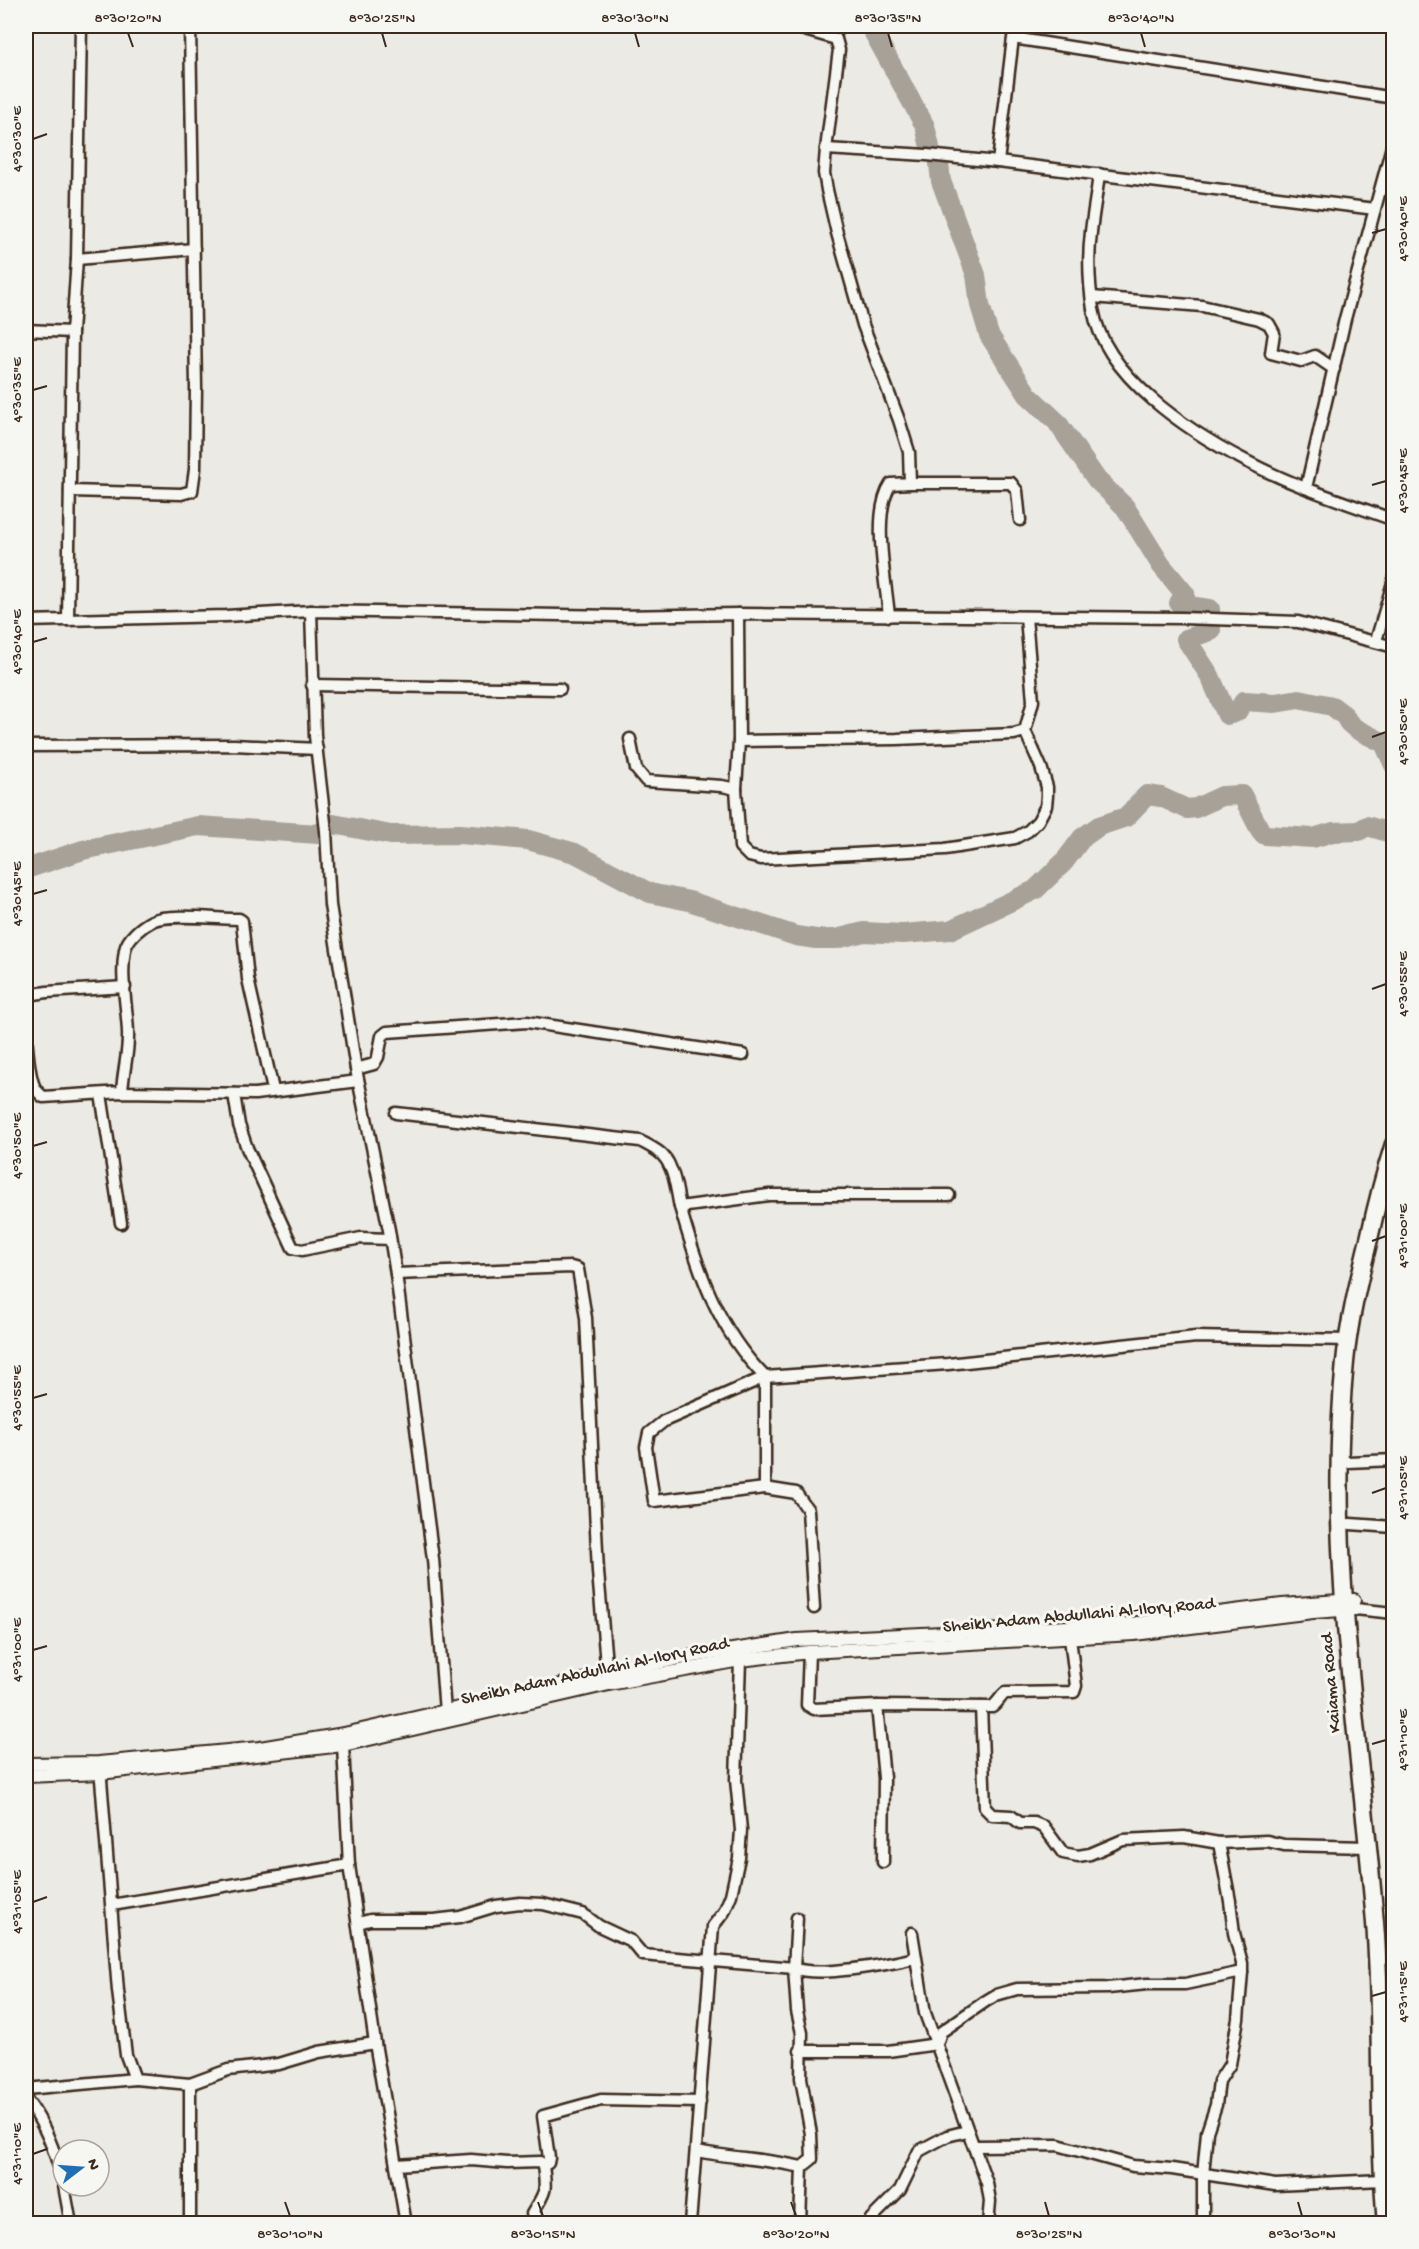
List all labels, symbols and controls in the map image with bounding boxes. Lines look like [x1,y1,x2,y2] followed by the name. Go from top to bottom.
[95,10,162,28] text: 8°30'20"N
[349,10,415,28] text: 8°30'25"N
[601,10,669,28] text: 8°30'30"N
[855,10,922,28] text: 8°30'35"N
[1108,10,1175,28] text: 8°30'40"N
[9,105,27,172] text: 4°30'30"E
[1395,196,1413,262] text: 4°30'40"E
[9,357,27,423] text: 4°30'35"E
[1395,448,1413,513] text: 4°30'45"E
[9,609,27,675] text: 4°30'40"E
[1395,698,1413,765] text: 4°30'50"E
[9,861,27,926] text: 4°30'45"E
[1395,951,1413,1017] text: 4°30'55"E
[9,1112,27,1179] text: 4°30'50"E
[1395,1203,1413,1268] text: 4°31'00"E
[9,1365,27,1431] text: 4°30'55"E
[1395,1456,1413,1520] text: 4°31'05"E
[942,1594,1217,1638] street label: Sheikh Adam Abdullahi Al-Ilory Road
[9,1617,27,1682] text: 4°31'00"E
[1317,1631,1347,1734] street label: Kaiama Road
[459,1633,732,1711] street label: Sheikh Adam Abdullahi Al-Ilory Road
[1395,1709,1413,1771] text: 4°31'10"E
[9,1870,27,1934] text: 4°31'05"E
[1395,1961,1413,2023] text: 4°31'15"E
[9,2123,27,2185] text: 4°31'10"E
[51,2138,111,2198] north arrow
[81,2157,103,2173] text: N
[257,2226,323,2244] text: 8°30'10"N
[510,2226,576,2244] text: 8°30'15"N
[763,2226,830,2244] text: 8°30'20"N
[1016,2226,1082,2244] text: 8°30'25"N
[1268,2226,1336,2244] text: 8°30'30"N

